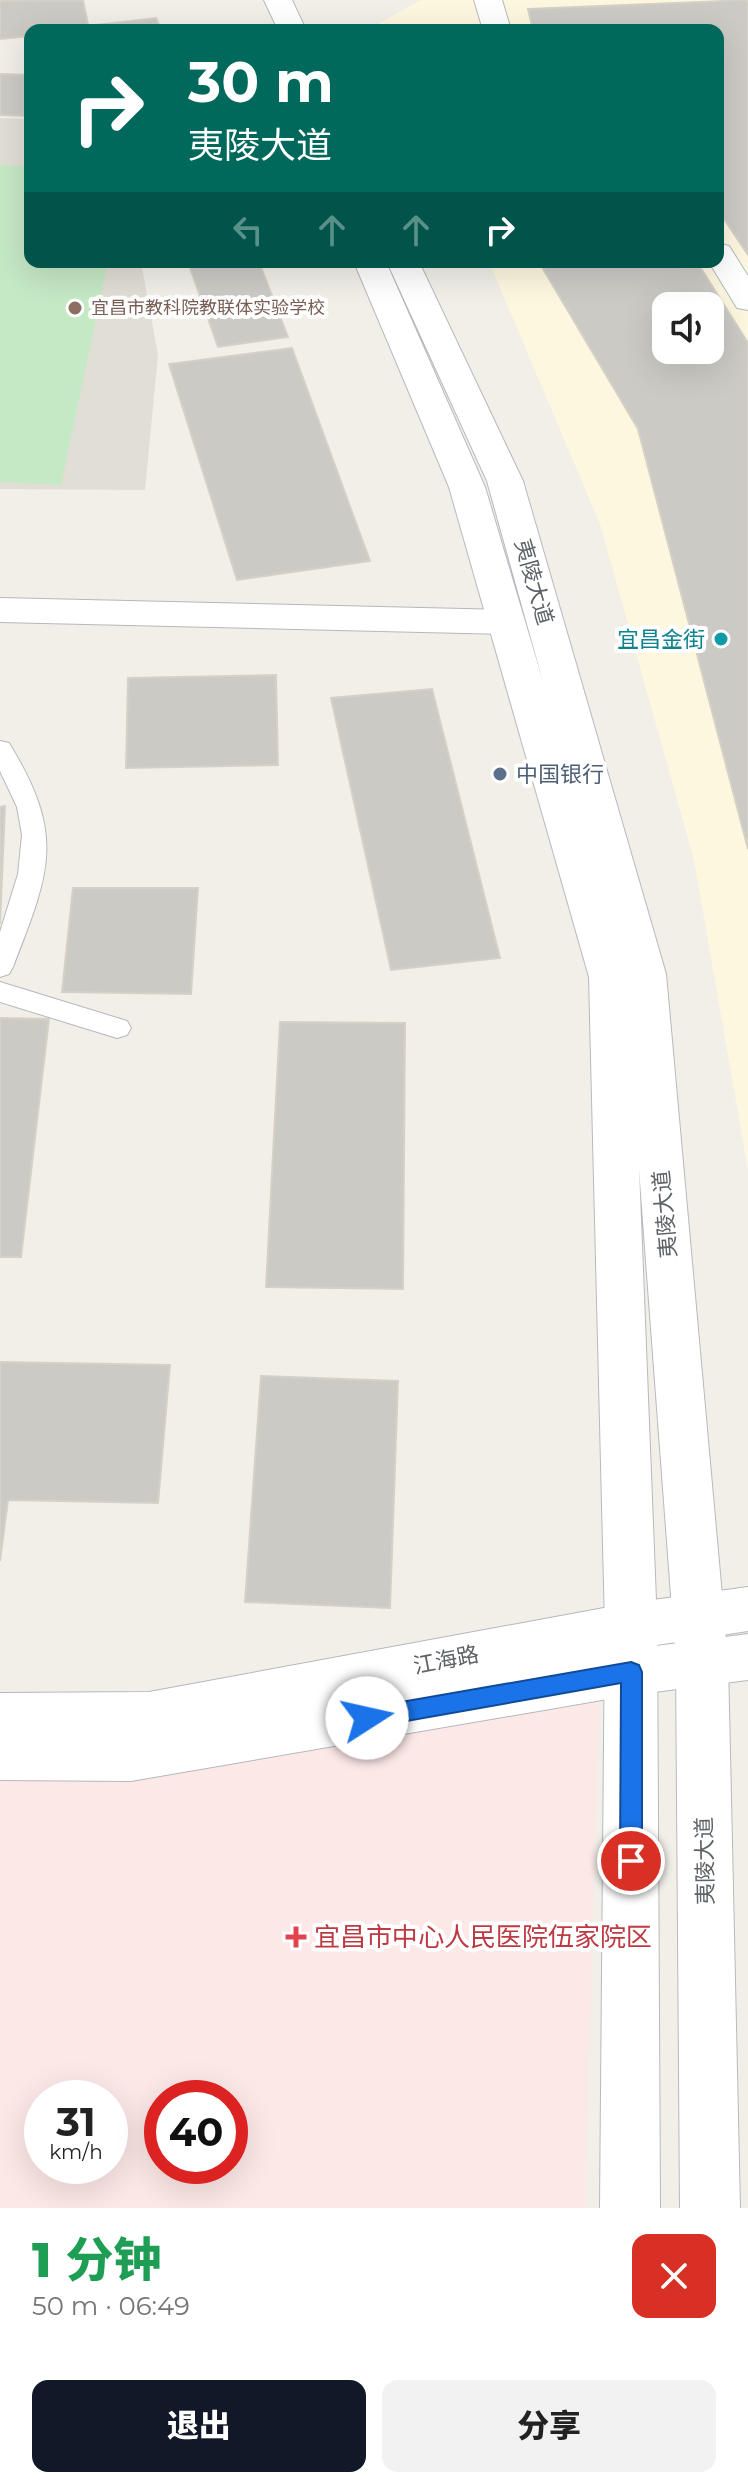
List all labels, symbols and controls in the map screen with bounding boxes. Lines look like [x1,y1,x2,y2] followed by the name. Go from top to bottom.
[188,48,334,116] text: 30 m
[56,56,160,160] icon: right
[188,123,332,167] text: 夷陵大道
[226,208,270,252] icon: left
[310,208,354,252] icon: ahead
[394,208,438,252] icon: ahead
[478,208,522,252] icon: right
[652,292,724,364] map controls
[652,292,724,364] button: sound
[91,297,325,319] place label: 宜昌市教科院教联体实验学校
[66,299,84,317] marker: 宜昌市教科院教联体实验学校
[509,536,559,628] street label: 夷陵大道
[617,626,705,653] place label: 宜昌金街
[712,630,730,648] marker: 宜昌金街
[516,761,604,788] place label: 中国银行
[491,765,509,783] marker: 中国银行
[648,1169,682,1259] street label: 夷陵大道
[411,1640,481,1680] street label: 江海路
[325,1676,409,1760] position arrow
[691,1817,719,1905] street label: 夷陵大道
[597,1827,665,1895] pin
[609,1839,653,1883] icon: arrive
[314,1921,652,1953] place label: 宜昌市中心人民医院伍家院区
[285,1926,307,1948] marker: 宜昌市中心人民医院伍家院区
[144,2080,248,2184] speed limit sign: 40
[56,2097,96,2146] text: 31
[49,2140,103,2164] text: km/h
[32,2231,161,2289] text: 1 分钟
[632,2234,716,2318] button: close
[32,2290,190,2322] text: 50 m · 06:49
[32,2380,366,2472] button: 退出
[382,2380,716,2472] button: 分享

